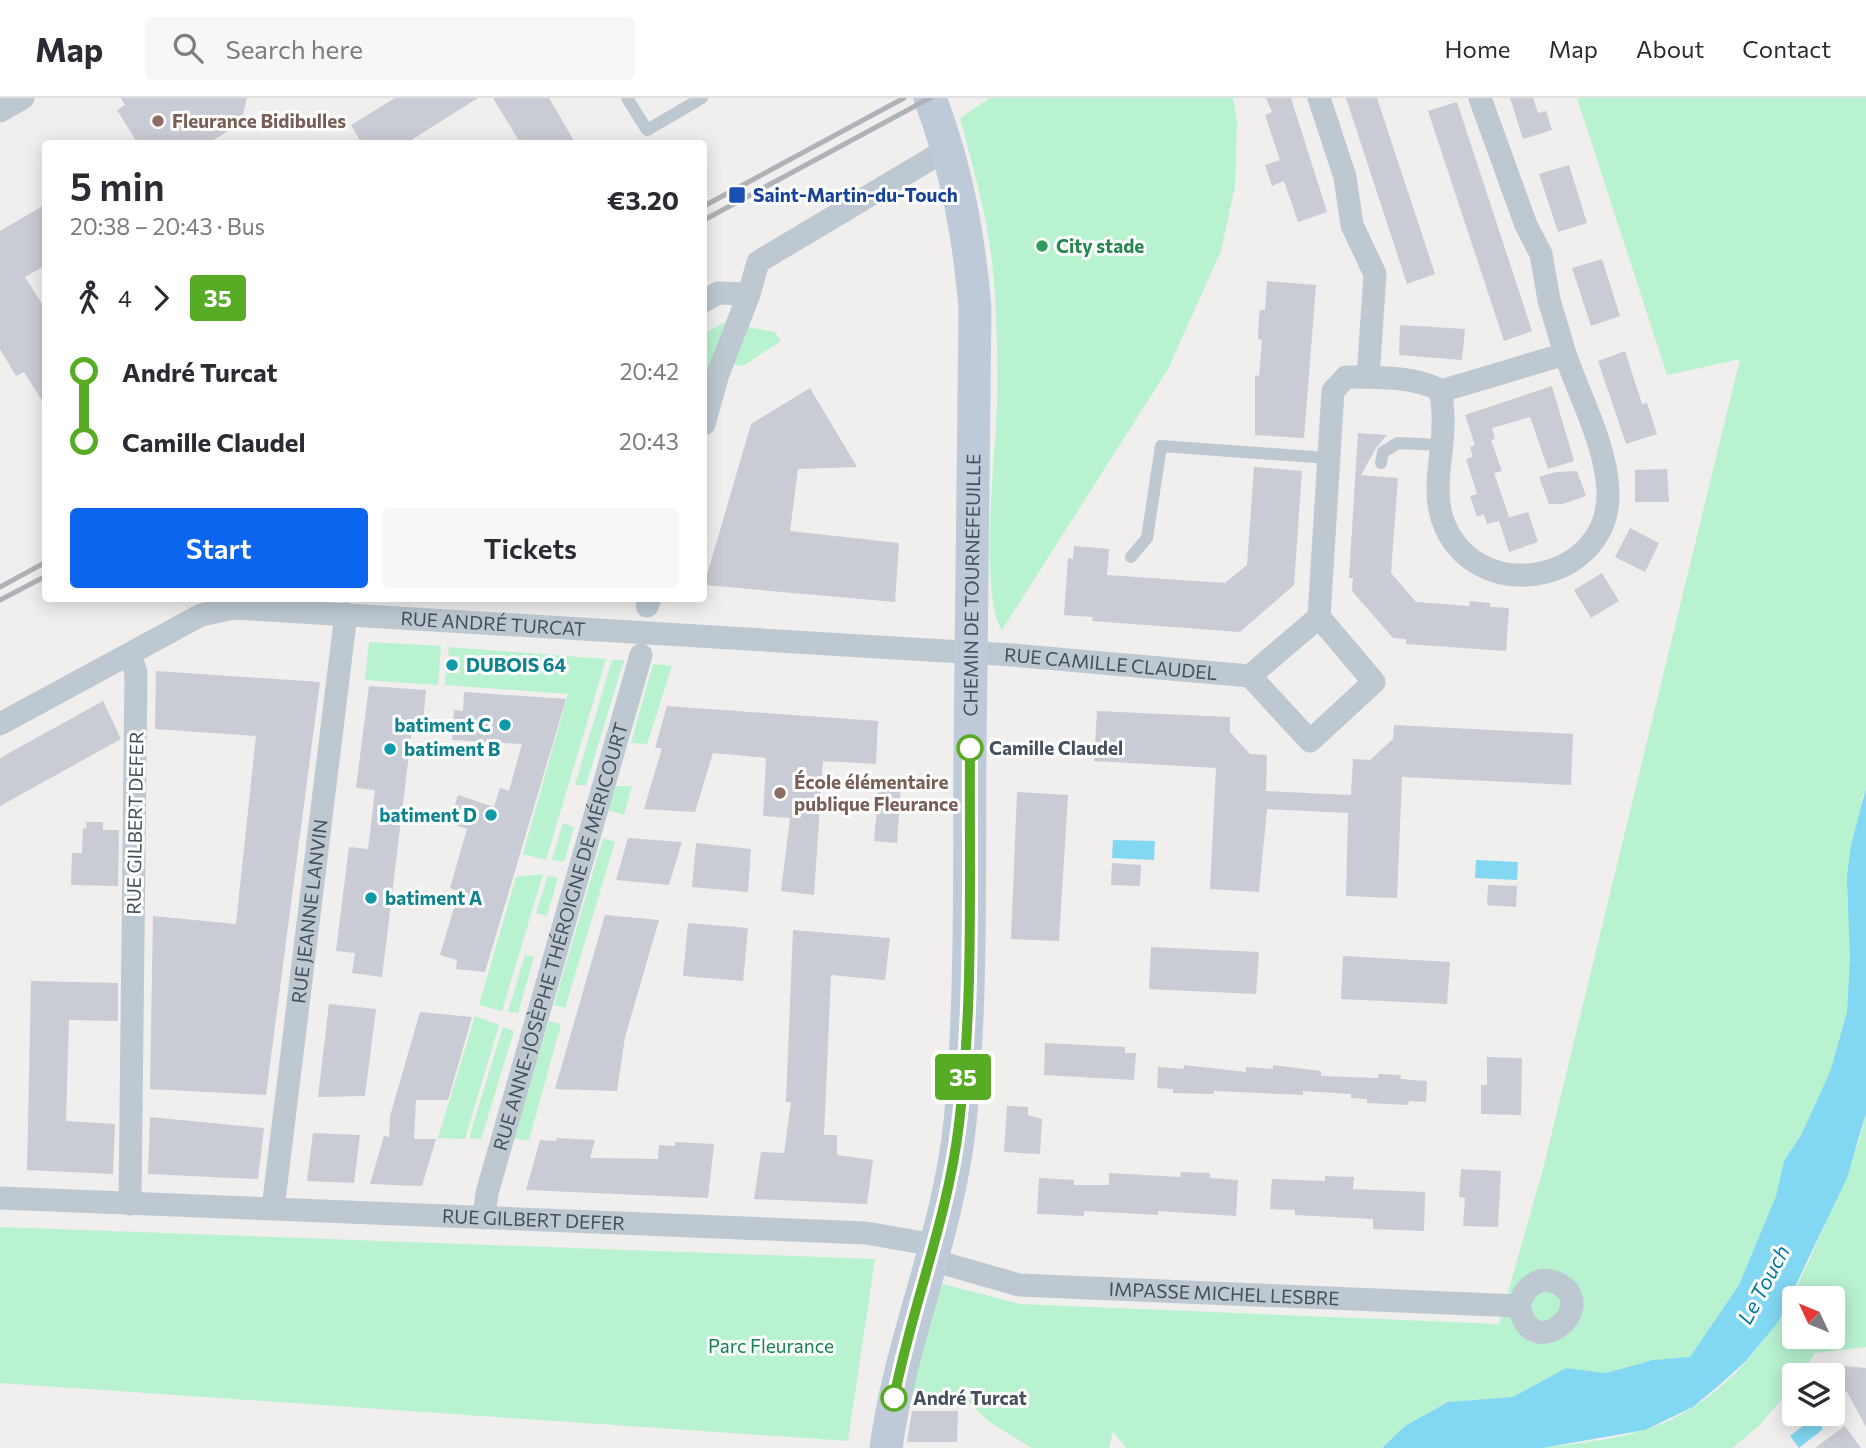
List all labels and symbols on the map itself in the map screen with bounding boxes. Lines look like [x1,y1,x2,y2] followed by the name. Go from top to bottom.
[172,109,346,132] place label: Fleurance Bidibulles
[150,113,166,129] marker: Fleurance Bidibulles
[753,183,958,206] place label: Saint-Martin-du-Touch
[727,185,747,205] marker: Saint-Martin-du-Touch
[1056,234,1144,257] place label: City stade
[1034,238,1050,254] marker: City stade
[958,454,985,716] street label: CHEMIN DE TOURNEFEUILLE
[400,606,586,640] street label: RUE ANDRÉ TURCAT
[1004,643,1219,684] street label: RUE CAMILLE CLAUDEL
[466,653,567,676] place label: DUBOIS 64
[444,657,460,673] marker: DUBOIS 64
[394,713,491,736] place label: batiment C
[497,717,513,733] marker: batiment C
[488,720,632,1153] street label: RUE ANNE-JOSÈPHE THÉROIGNE DE MÉRICOURT
[121,731,148,915] street label: RUE GILBERT DEFER
[957,735,983,761] marker: Camille Claudel
[989,736,1123,759] place label: Camille Claudel
[404,737,500,760] place label: batiment B
[382,741,398,757] marker: batiment B
[794,770,958,815] place label: École élémentaire publique Fleurance
[772,785,788,801] marker: École élémentaire publique Fleurance
[379,803,477,826] place label: batiment D
[483,807,499,823] marker: batiment D
[286,818,332,1005] street label: RUE JEANNE LANVIN
[385,886,483,909] place label: batiment A
[363,890,379,906] marker: batiment A
[932,1054,995,1100] line badge: 35
[442,1204,626,1234] street label: RUE GILBERT DEFER
[1732,1241,1794,1328] water label: Le Touch
[1108,1277,1340,1309] street label: IMPASSE MICHEL LESBRE
[1782,1286,1844,1349] north arrow
[708,1334,834,1357] park label: Parc Fleurance
[881,1385,907,1411] marker: André Turcat
[913,1386,1027,1409] place label: André Turcat

